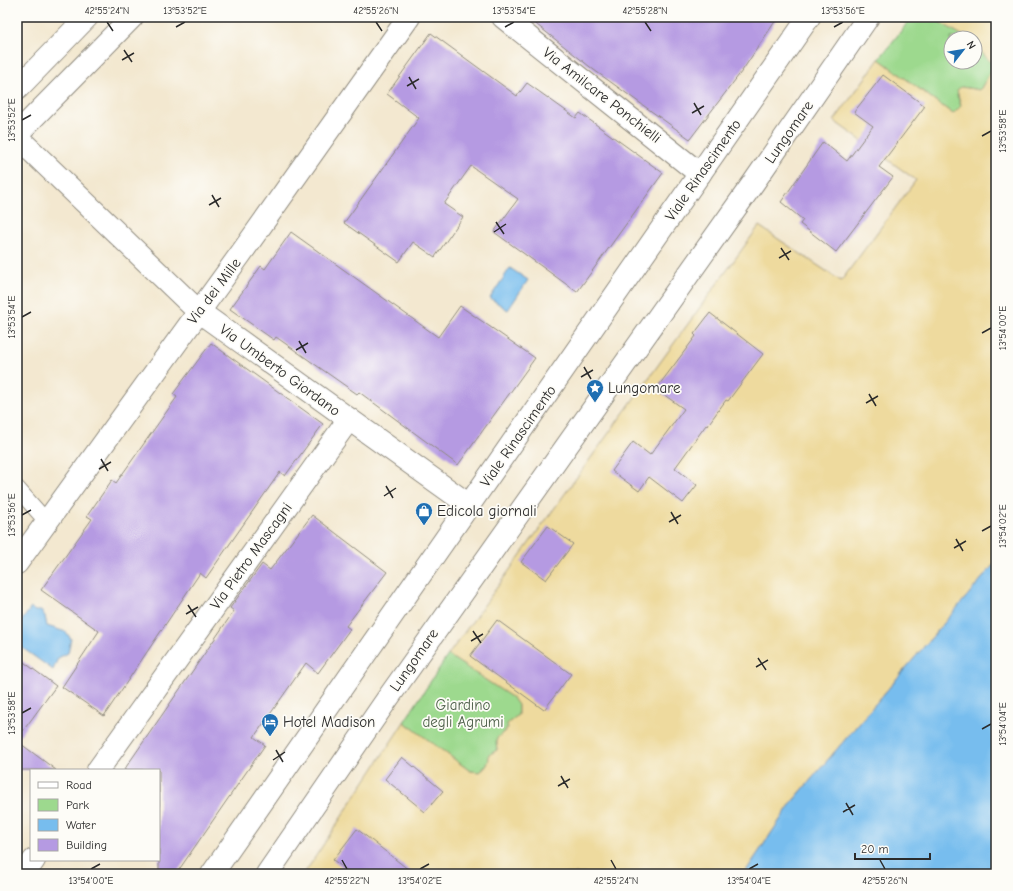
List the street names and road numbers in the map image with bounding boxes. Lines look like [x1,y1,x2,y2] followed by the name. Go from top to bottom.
[539,43,665,147] street label: Via Amilcare Ponchielli
[761,97,817,167] street label: Lungomare
[661,116,745,224] street label: Viale Rinascimento
[183,254,245,328] street label: Via dei Mille
[216,320,344,420] street label: Via Umberto Giordano
[476,382,560,490] street label: Viale Rinascimento
[206,499,296,613] street label: Via Pietro Mascagni
[386,625,442,695] street label: Lungomare

